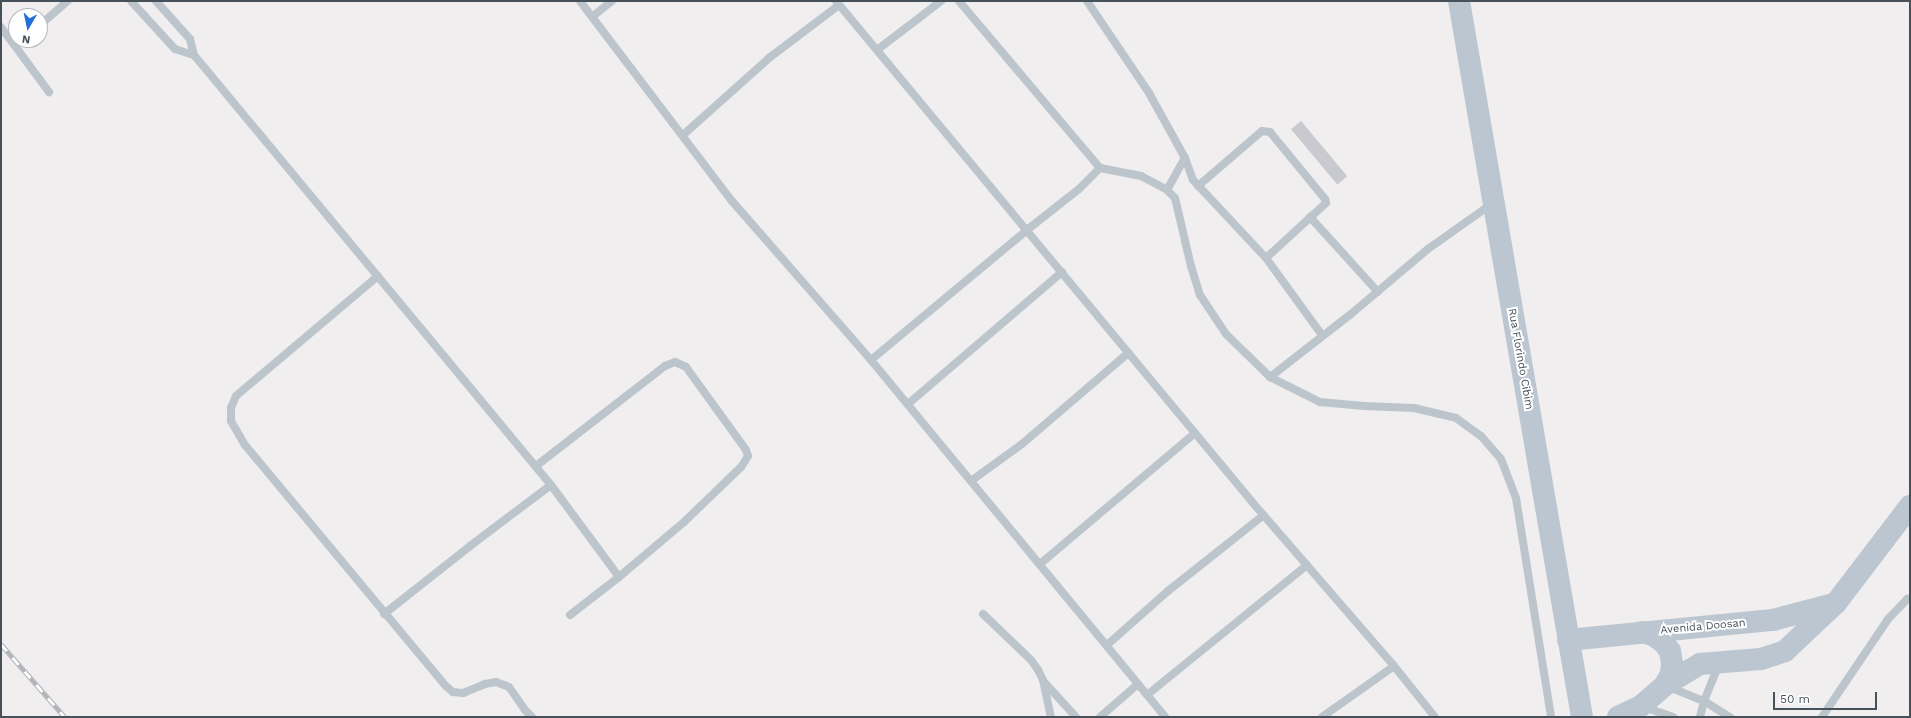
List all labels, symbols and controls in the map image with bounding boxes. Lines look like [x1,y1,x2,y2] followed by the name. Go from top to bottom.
[8,8,48,48] north arrow
[21,32,31,46] text: N
[1505,307,1535,411] street label: Rua Florindo Cibim
[1660,617,1746,637] street label: Avenida Doosan
[1775,684,1879,710] scale bar
[1780,692,1810,706] text: 50 m

